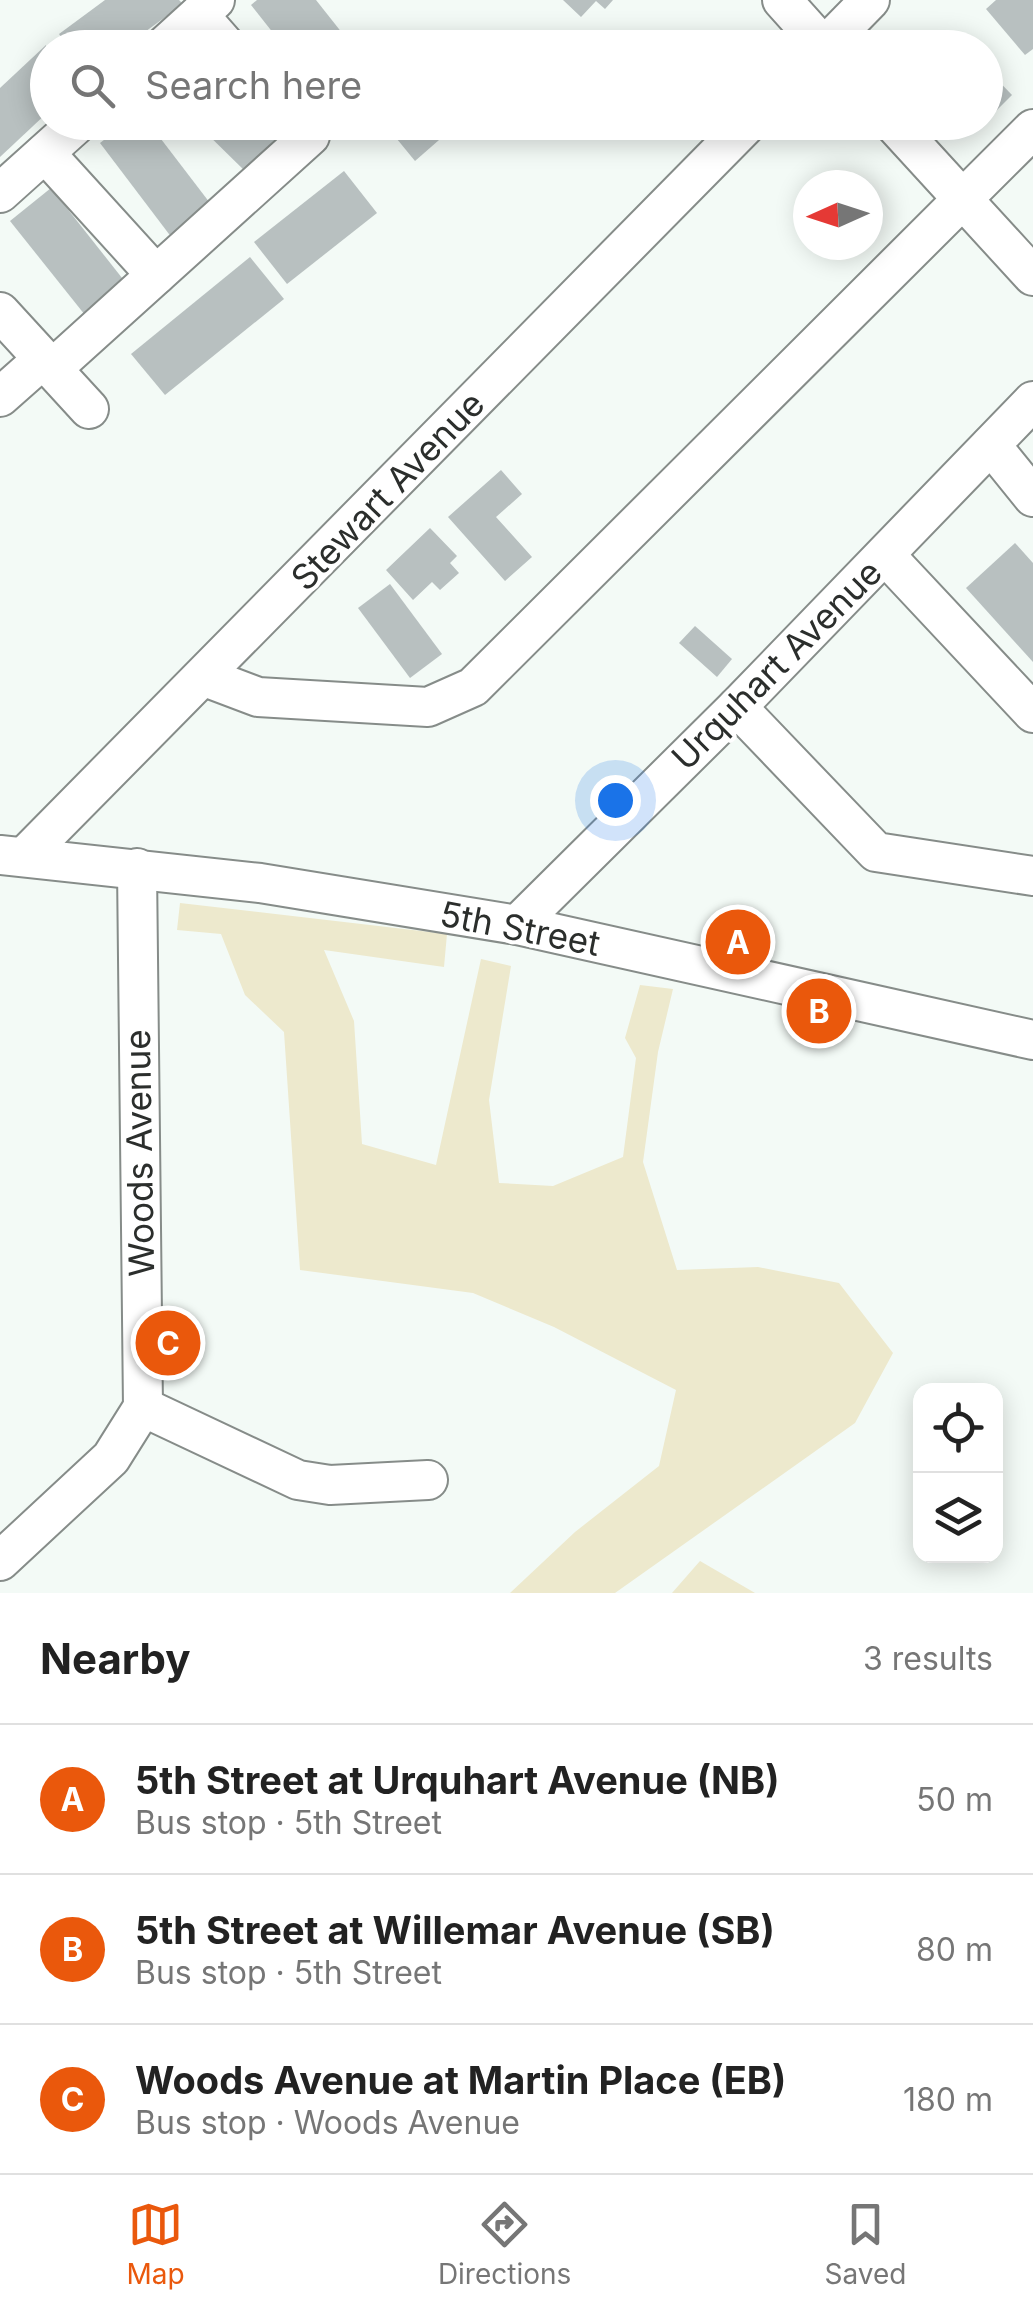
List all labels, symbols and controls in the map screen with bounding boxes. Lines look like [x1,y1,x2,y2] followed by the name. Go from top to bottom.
[30,30,1003,140] search box
[65,58,120,113] icon: search
[145,62,362,108] text: Search here
[793,170,883,260] north arrow
[282,382,493,598] street label: Stewart Avenue
[663,551,890,778] street label: Urquhart Avenue
[590,775,641,826] your location
[437,892,604,964] street label: 5th Street
[706,904,770,980] pin: A
[786,974,852,1048] pin: B
[116,1029,162,1277] street label: Woods Avenue
[136,1306,200,1380] pin: C
[913,1383,1003,1563] map controls
[913,1383,1003,1473] button: locate
[913,1473,1003,1563] button: layers
[40,1633,191,1684] text: Nearby
[863,1639,993,1678] text: 3 results
[135,1757,780,1803] text: 5th Street at Urquhart Avenue (NB)
[61,1780,84,1819] text: A
[916,1780,993,1819] text: 50 m
[135,1803,442,1842] text: Bus stop · 5th Street
[135,1907,775,1953] text: 5th Street at Willemar Avenue (SB)
[62,1930,83,1969] text: B
[916,1930,993,1969] text: 80 m
[135,1953,442,1992] text: Bus stop · 5th Street
[135,2057,786,2103] text: Woods Avenue at Martin Place (EB)
[61,2080,84,2119] text: C
[903,2080,993,2119] text: 180 m
[135,2103,520,2142] text: Bus stop · Woods Avenue
[127,2197,185,2291] tab: Map
[438,2197,571,2291] tab: Directions
[824,2197,906,2291] tab: Saved

